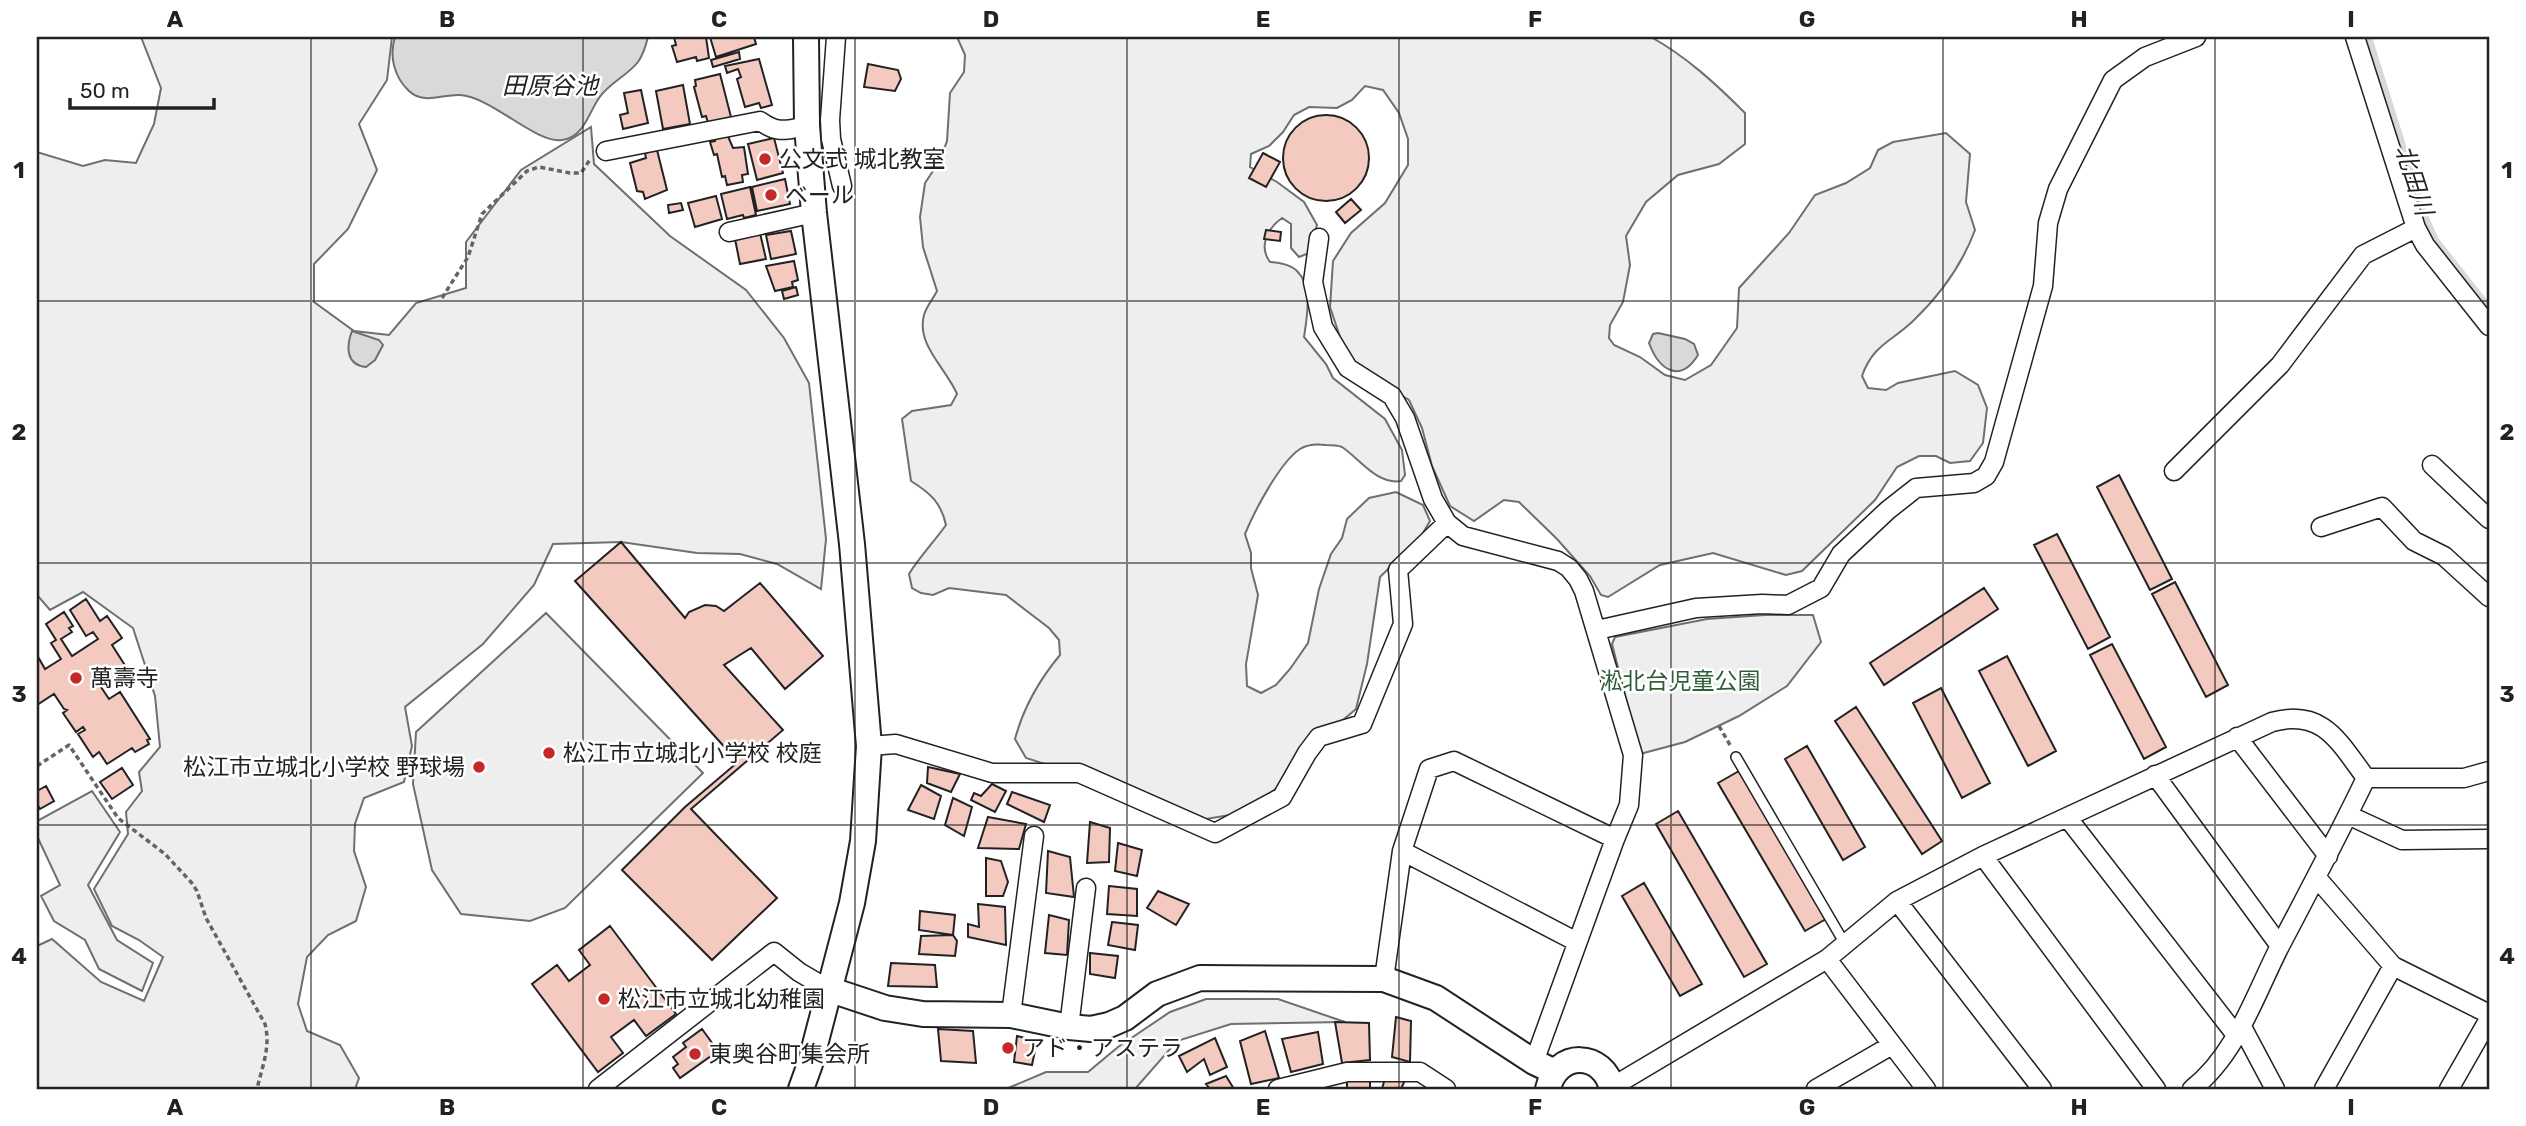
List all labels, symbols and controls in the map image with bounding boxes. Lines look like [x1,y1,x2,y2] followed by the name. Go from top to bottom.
[167,5,184,33] text: A
[439,5,455,33] text: B
[711,5,727,33] text: C
[983,5,999,33] text: D
[1256,5,1270,33] text: E
[1528,5,1542,33] text: F
[1799,5,1815,33] text: G
[2070,5,2088,33] text: H
[2347,5,2355,33] text: I
[70,66,214,110] scale bar
[502,72,600,100] water label: 田原谷池
[80,78,130,103] text: 50 m
[2390,141,2439,221] water label: 北田川
[779,145,946,173] place label: 公文式 城北教室
[757,151,773,167] marker: 公文式 城北教室
[13,156,25,184] text: 1
[2501,156,2513,184] text: 1
[785,181,854,209] place label: ベール
[763,187,779,203] marker: ベール
[12,418,26,446] text: 2
[2500,418,2514,446] text: 2
[90,664,159,692] place label: 萬壽寺
[1600,667,1761,695] park label: 淞北台児童公園
[68,670,84,686] marker: 萬壽寺
[11,680,27,708] text: 3
[2499,680,2515,708] text: 3
[563,739,822,767] place label: 松江市立城北小学校 校庭
[541,745,557,761] marker: 松江市立城北小学校 校庭
[183,753,465,781] place label: 松江市立城北小学校 野球場
[471,759,487,775] marker: 松江市立城北小学校 野球場
[11,942,27,970] text: 4
[2499,942,2515,970] text: 4
[618,985,825,1013] place label: 松江市立城北幼稚園
[596,991,612,1007] marker: 松江市立城北幼稚園
[1022,1034,1183,1062] place label: アド・アステラ
[709,1040,870,1068] place label: 東奥谷町集会所
[1000,1040,1016,1056] marker: アド・アステラ
[687,1046,703,1062] marker: 東奥谷町集会所
[167,1093,184,1121] text: A
[439,1093,455,1121] text: B
[711,1093,727,1121] text: C
[983,1093,999,1121] text: D
[1256,1093,1270,1121] text: E
[1528,1093,1542,1121] text: F
[1799,1093,1815,1121] text: G
[2070,1093,2088,1121] text: H
[2347,1093,2355,1121] text: I

